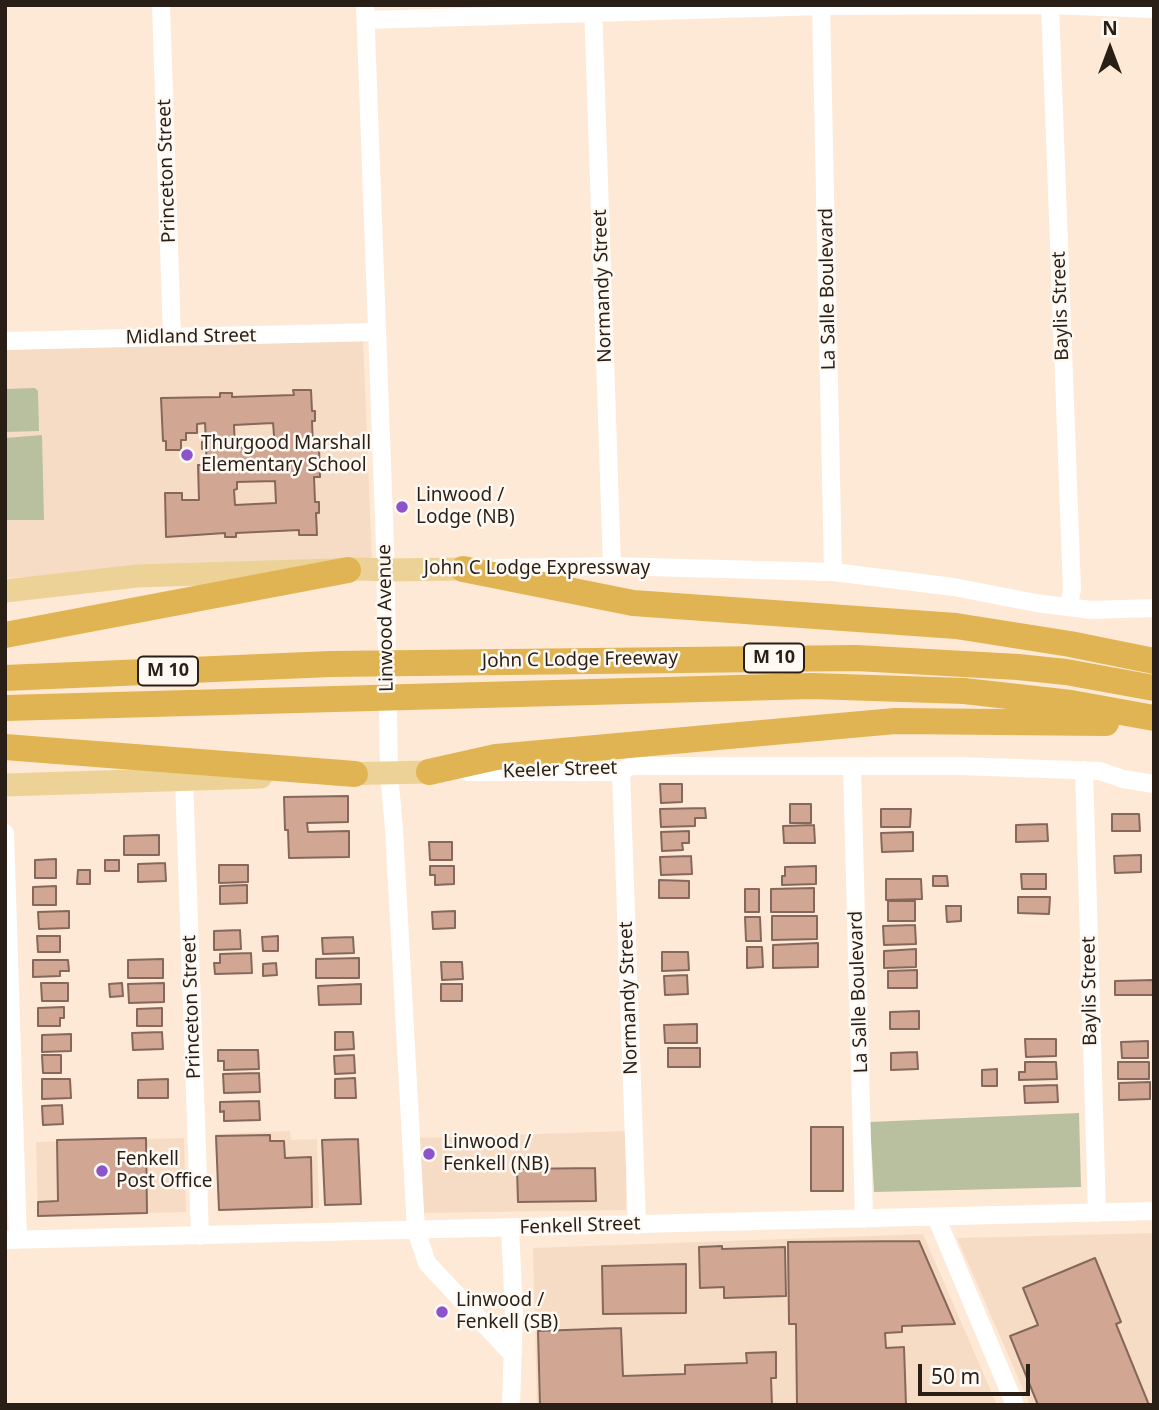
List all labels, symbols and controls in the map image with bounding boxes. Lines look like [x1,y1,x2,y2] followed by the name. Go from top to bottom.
[1075,14,1145,84] north arrow
[1102,15,1118,41] text: N
[153,99,181,243] street label: Princeton Street
[815,208,841,370] street label: La Salle Boulevard
[589,209,617,363] street label: Normandy Street
[1048,251,1074,361] street label: Baylis Street
[125,324,257,350] street label: Midland Street
[201,433,371,477] place label: Thurgood Marshall Elementary School
[179,447,195,463] marker: Thurgood Marshall Elementary School
[416,485,515,529] place label: Linwood / Lodge (NB)
[394,499,410,515] marker: Linwood / Lodge (NB)
[373,544,399,692] street label: Linwood Avenue
[424,558,650,580] street label: John C Lodge Expressway
[744,644,804,672] road number: M 10
[482,647,678,673] street label: John C Lodge Freeway
[138,656,198,686] road number: M 10
[502,757,618,783] street label: Keeler Street
[845,910,873,1074] street label: La Salle Boulevard
[615,921,643,1075] street label: Normandy Street
[178,935,206,1079] street label: Princeton Street
[1078,936,1102,1046] street label: Baylis Street
[443,1132,549,1176] place label: Linwood / Fenkell (NB)
[421,1146,437,1162] marker: Linwood / Fenkell (NB)
[116,1149,213,1193] place label: Fenkell Post Office
[94,1163,110,1179] marker: Fenkell Post Office
[519,1212,641,1240] street label: Fenkell Street
[456,1290,558,1334] place label: Linwood / Fenkell (SB)
[434,1304,450,1320] marker: Linwood / Fenkell (SB)
[921,1350,1033,1394] scale bar
[931,1362,980,1390] text: 50 m

